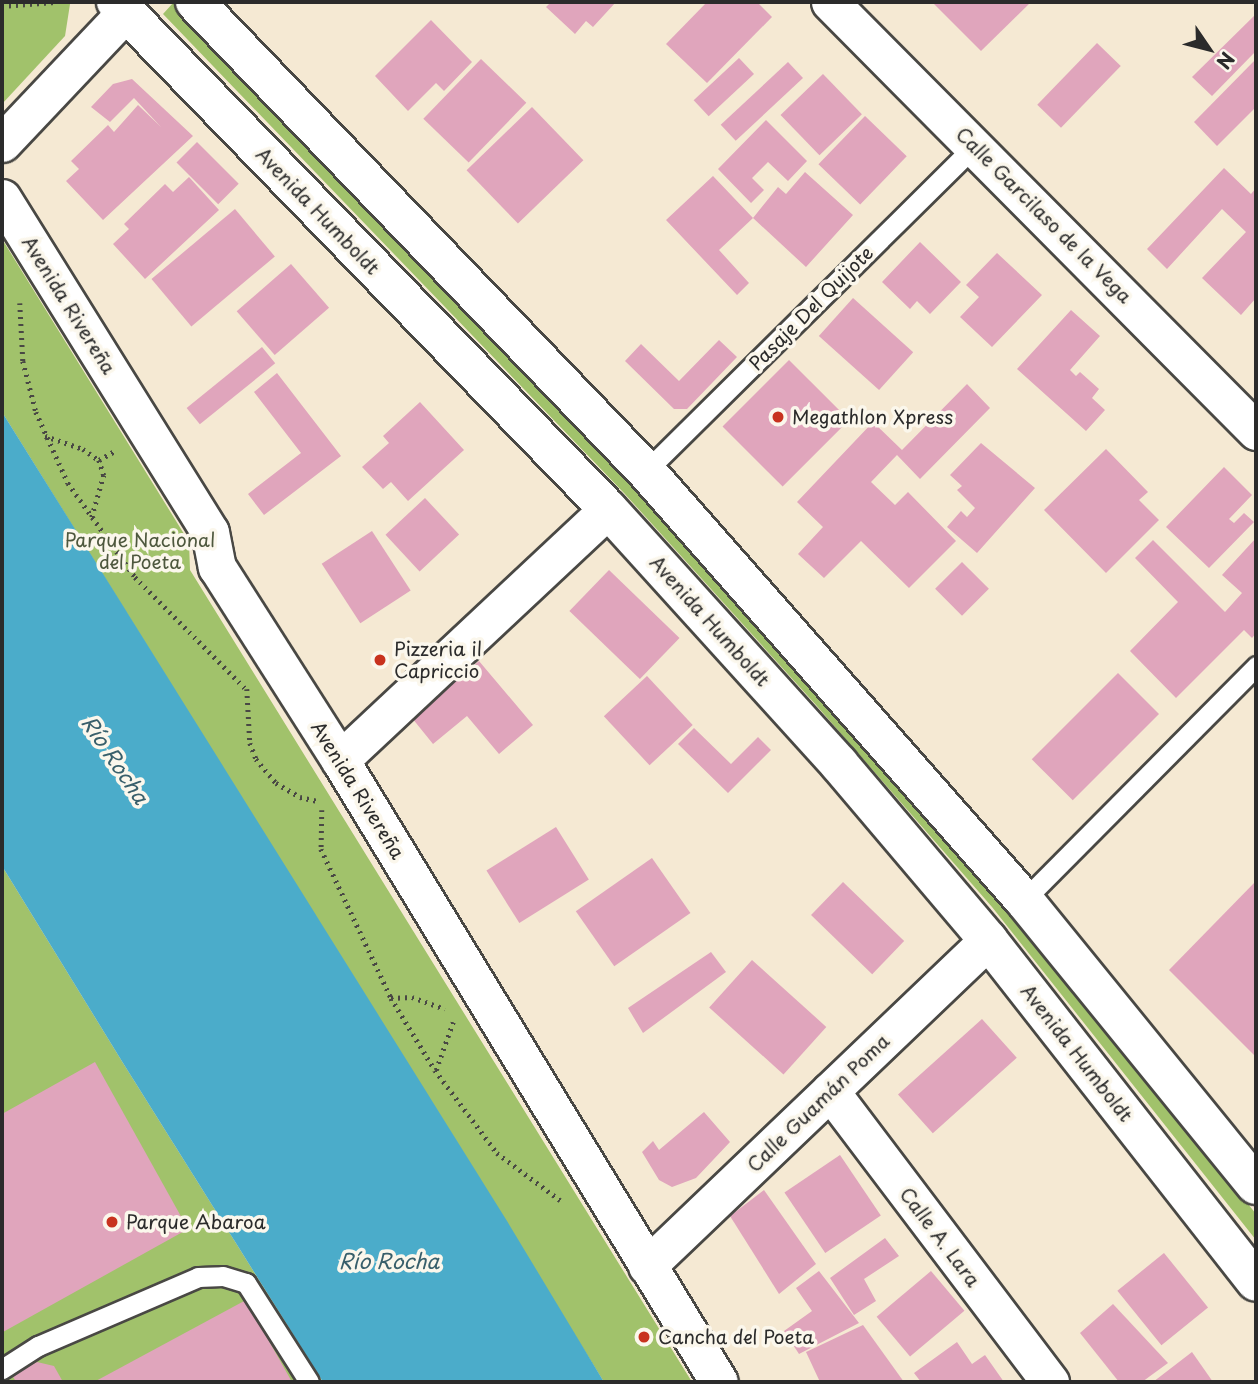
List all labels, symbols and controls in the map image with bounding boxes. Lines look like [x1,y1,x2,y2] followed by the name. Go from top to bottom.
[1174,14,1244,84] north arrow
[1210,47,1242,75] text: N
[950,121,1138,309] street label: Calle Garcilaso de la Vega
[251,142,385,280] street label: Avenida Humboldt
[17,232,121,378] street label: Avenida Rivereña
[744,241,878,375] street label: Pasaje Del Quijote
[792,406,953,428] place label: Megathlon Xpress
[770,409,786,425] marker: Megathlon Xpress
[65,529,215,573] park label: Parque Nacional del Poeta
[645,551,775,691] street label: Avenida Humboldt
[394,638,481,682] place label: Pizzeria il Capriccio
[372,652,388,668] marker: Pizzeria il Capriccio
[77,710,155,808] water label: Río Rocha
[306,717,410,863] street label: Avenida Rivereña
[1016,980,1138,1126] street label: Avenida Humboldt
[742,1029,894,1177] street label: Calle Guamán Poma
[895,1182,985,1292] street label: Calle A. Lara
[126,1211,265,1233] place label: Parque Abaroa
[104,1214,120,1230] marker: Parque Abaroa
[338,1247,440,1273] water label: Río Rocha
[658,1326,817,1348] place label: Cancha del Poeta
[636,1329,652,1345] marker: Cancha del Poeta

